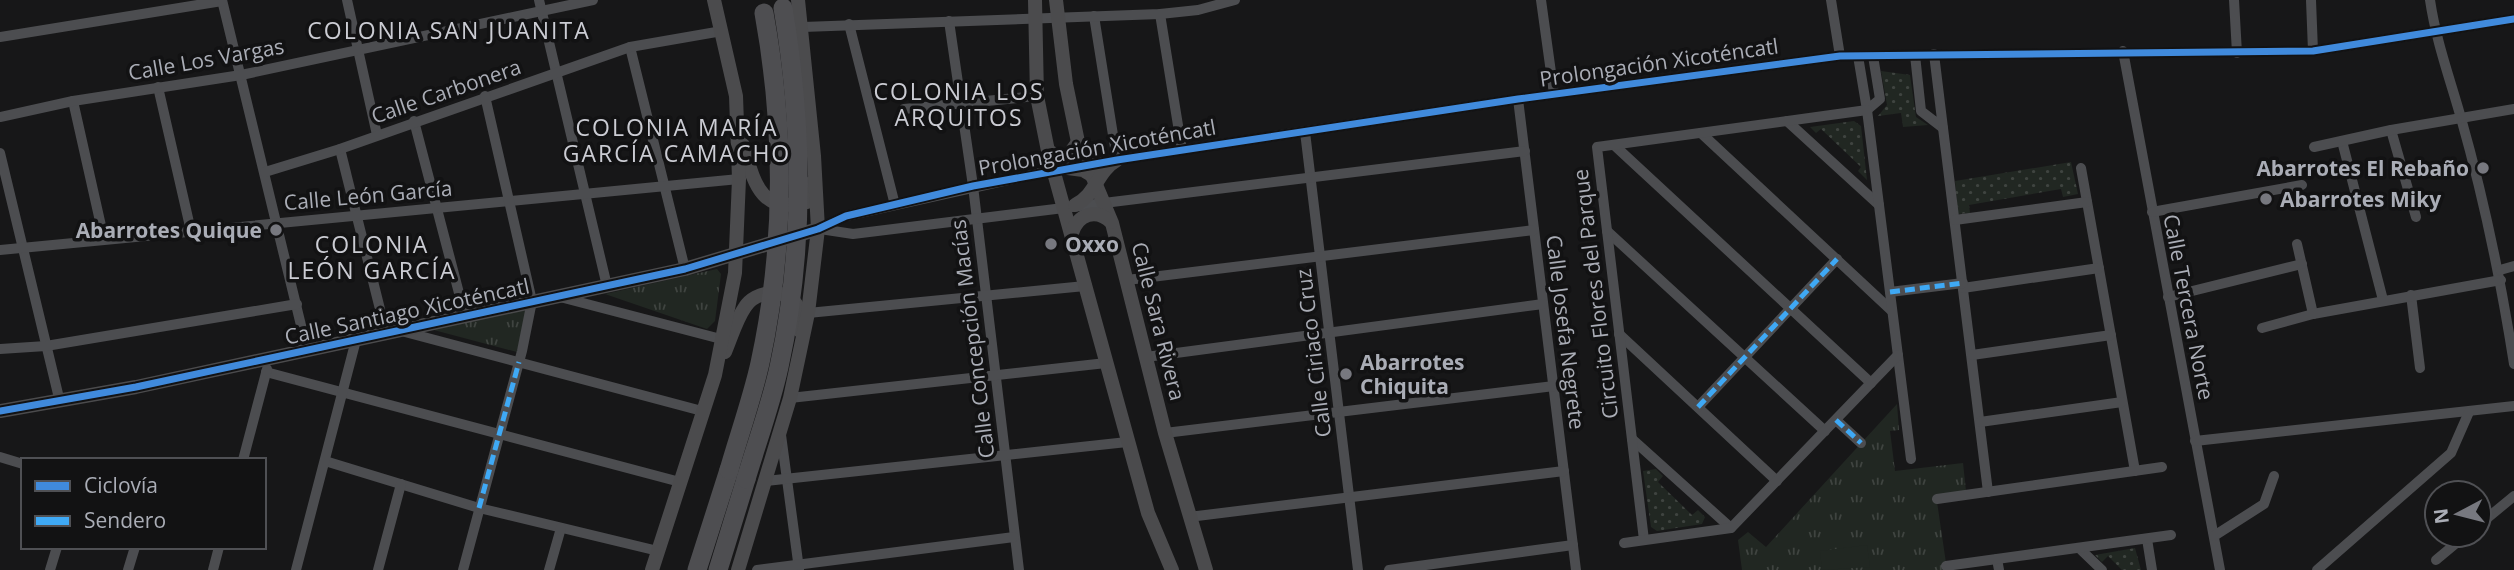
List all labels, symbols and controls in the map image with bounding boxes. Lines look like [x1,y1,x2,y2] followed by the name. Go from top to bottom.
[307,14,591,46] district label: COLONIA SAN JUANITA
[1538,31,1780,93] street label: Prolongación Xicoténcatl
[126,32,286,86] street label: Calle Los Vargas
[367,52,525,130] street label: Calle Carbonera
[873,75,1045,133] district label: COLONIA LOS ARQUITOS
[563,111,791,169] district label: COLONIA MARÍA GARCÍA CAMACHO
[976,112,1218,182] street label: Prolongación Xicoténcatl
[2256,154,2469,182] place label: Abarrotes El Rebaño
[2475,160,2491,176] marker: Abarrotes El Rebaño
[1566,168,1624,420] street label: Circuito Flores del Parque
[283,174,453,216] street label: Calle León García
[2280,185,2441,213] place label: Abarrotes Miky
[2258,191,2274,207] marker: Abarrotes Miky
[2157,212,2221,402] street label: Calle Tercera Norte
[76,216,262,244] place label: Abarrotes Quique
[943,218,1001,460] street label: Calle Concepción Macías
[268,222,284,238] marker: Abarrotes Quique
[288,228,456,286] district label: COLONIA LEÓN GARCÍA
[1065,230,1119,258] place label: Oxxo
[1540,233,1592,431] street label: Calle Josefa Negrete
[1043,236,1059,252] marker: Oxxo
[1126,239,1192,403] street label: Calle Sara Rivera
[1289,267,1337,439] street label: Calle Ciriaco Cruz
[282,271,532,351] street label: Calle Santiago Xicoténcatl
[1360,348,1465,400] place label: Abarrotes Chiquita
[1338,366,1354,382] marker: Abarrotes Chiquita
[21,458,266,549] legend
[84,471,158,499] text: Ciclovía
[2423,479,2493,549] north arrow
[84,506,166,534] text: Sendero
[2427,507,2455,525] text: N

